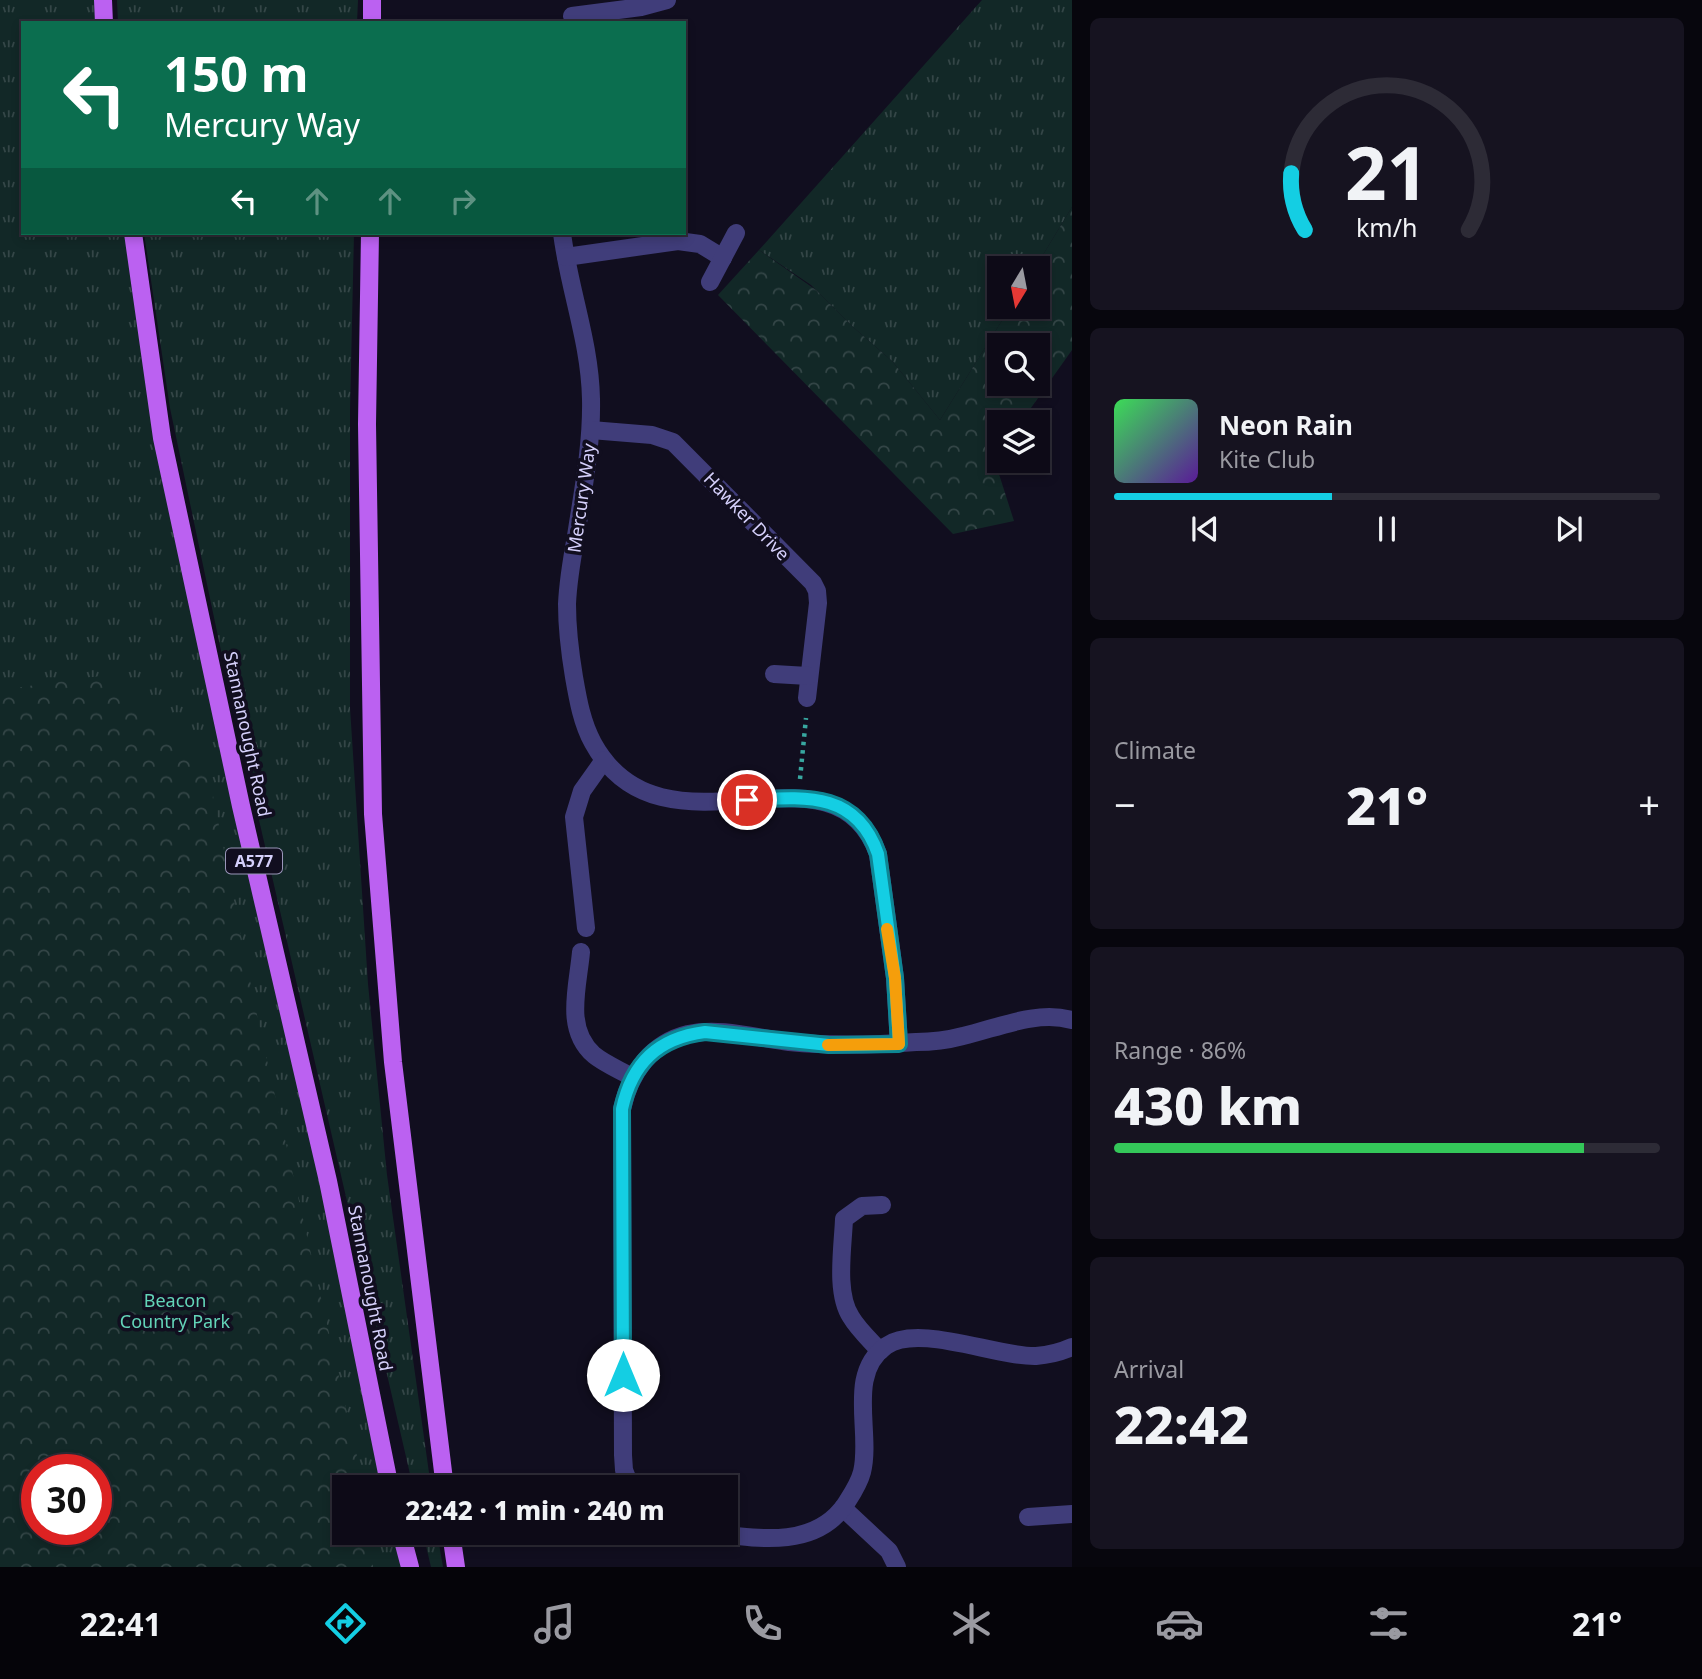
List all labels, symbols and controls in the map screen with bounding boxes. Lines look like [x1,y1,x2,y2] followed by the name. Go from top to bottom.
[164,40,309,106] text: 150 m
[49,49,140,140] icon: left
[164,103,360,146] text: Mercury Way
[1345,122,1429,221] text: 21
[225,182,263,220] icon: left
[298,182,336,220] icon: ahead
[371,182,409,220] icon: ahead
[444,182,482,220] icon: right
[1356,210,1418,244] text: km/h
[987,256,1050,318] north arrow
[987,256,1050,473] map controls
[987,333,1050,396] button: search
[1219,407,1353,443] text: Neon Rain
[987,410,1050,473] button: layers
[561,441,601,554] street label: Mercury Way
[1219,443,1315,475] text: Kite Club
[699,467,795,565] street label: Hawker Drive
[1186,510,1224,548] icon: previous
[1368,510,1406,548] icon: pause
[1550,510,1588,548] icon: next
[219,649,277,819] street label: Stannanought Road
[1114,734,1196,766] text: Climate
[1346,769,1428,840] text: 21°
[717,770,777,830] pin
[1114,778,1136,830] text: −
[1638,778,1660,830] text: +
[728,781,766,819] icon: arrive
[226,848,282,874] road number: A577
[1114,1034,1246,1066] text: Range · 86%
[1114,1069,1302,1140] text: 430 km
[343,1203,399,1373] street label: Stannanought Road
[120,1288,231,1333] park label: Beacon Country Park
[586,1338,660,1412] position arrow
[1114,1353,1184,1385] text: Arrival
[1114,1388,1249,1459] text: 22:42
[21,1454,112,1545] speed limit sign: 30
[405,1492,665,1528] text: 22:42 · 1 min · 240 m
[321,1599,370,1648] icon: directions
[530,1599,579,1648] icon: music
[738,1599,787,1648] icon: phone
[947,1599,996,1648] icon: climate
[1155,1599,1204,1648] icon: car
[1364,1599,1413,1648] icon: filters
[80,1602,162,1645] text: 22:41
[1572,1602,1622,1645] text: 21°

